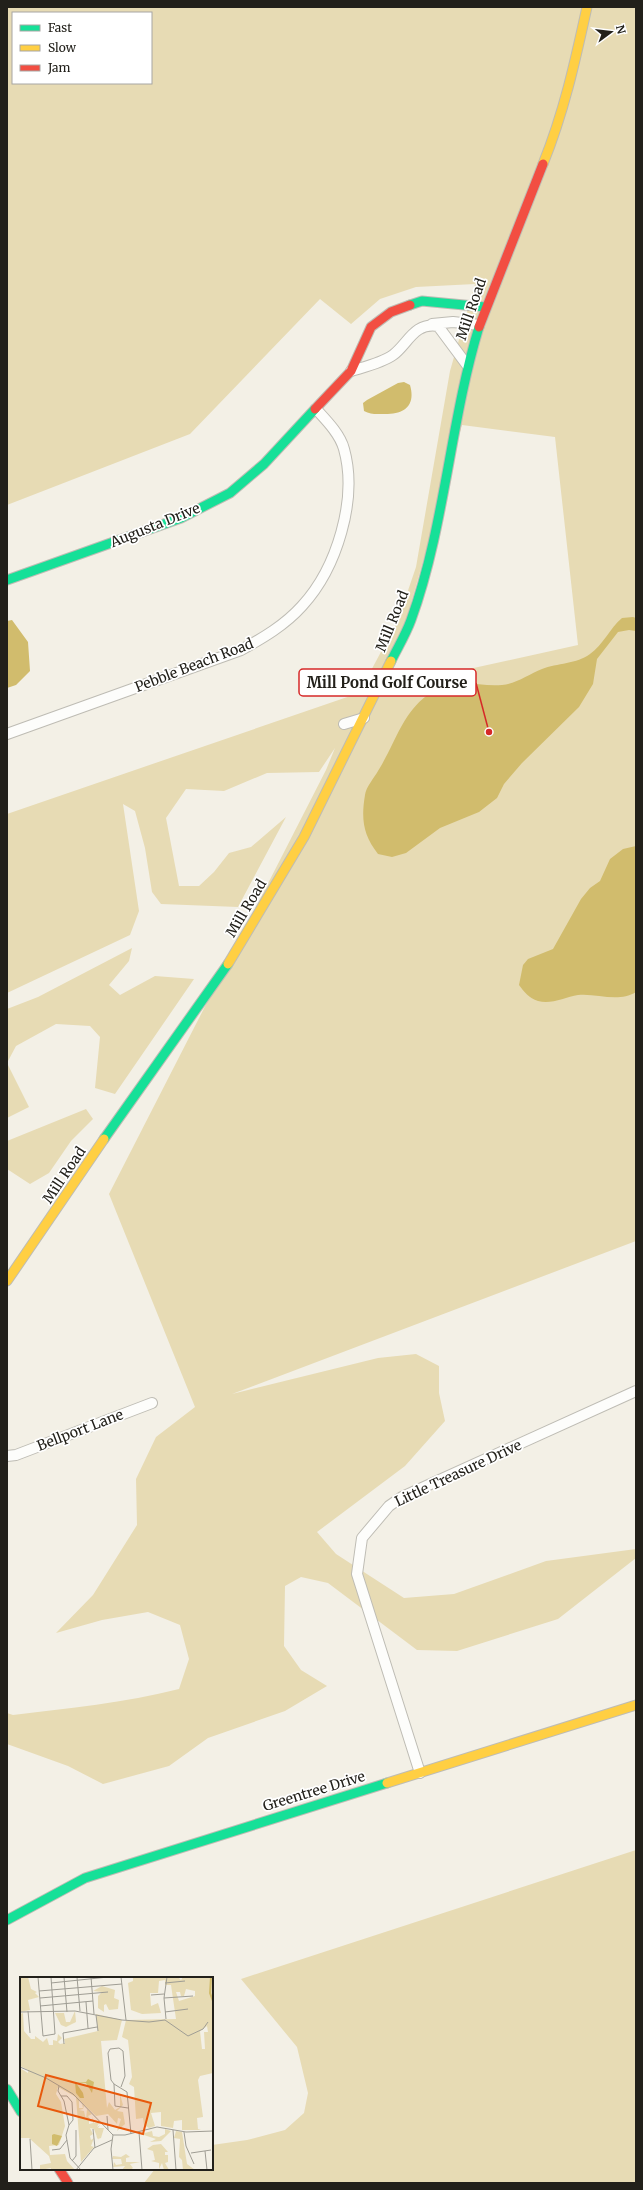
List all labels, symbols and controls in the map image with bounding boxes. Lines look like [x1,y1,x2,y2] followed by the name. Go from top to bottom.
[12,12,152,84] legend
[591,12,631,52] north arrow
[48,20,72,35] text: Fast
[613,23,629,36] text: N
[48,40,77,55] text: Slow
[47,60,71,75] text: Jam
[452,275,490,342] street label: Mill Road
[107,499,202,552] street label: Augusta Drive
[372,587,413,654] street label: Mill Road
[132,634,256,696] street label: Pebble Beach Road
[299,669,476,696] callout: Mill Pond Golf Course
[307,673,467,692] text: Mill Pond Golf Course
[222,875,271,940] street label: Mill Road
[39,1143,90,1207] street label: Mill Road
[34,1405,126,1455] street label: Bellport Lane
[392,1436,524,1510] street label: Little Treasure Drive
[261,1767,367,1815] street label: Greentree Drive
[20,1977,213,2170] inset map

